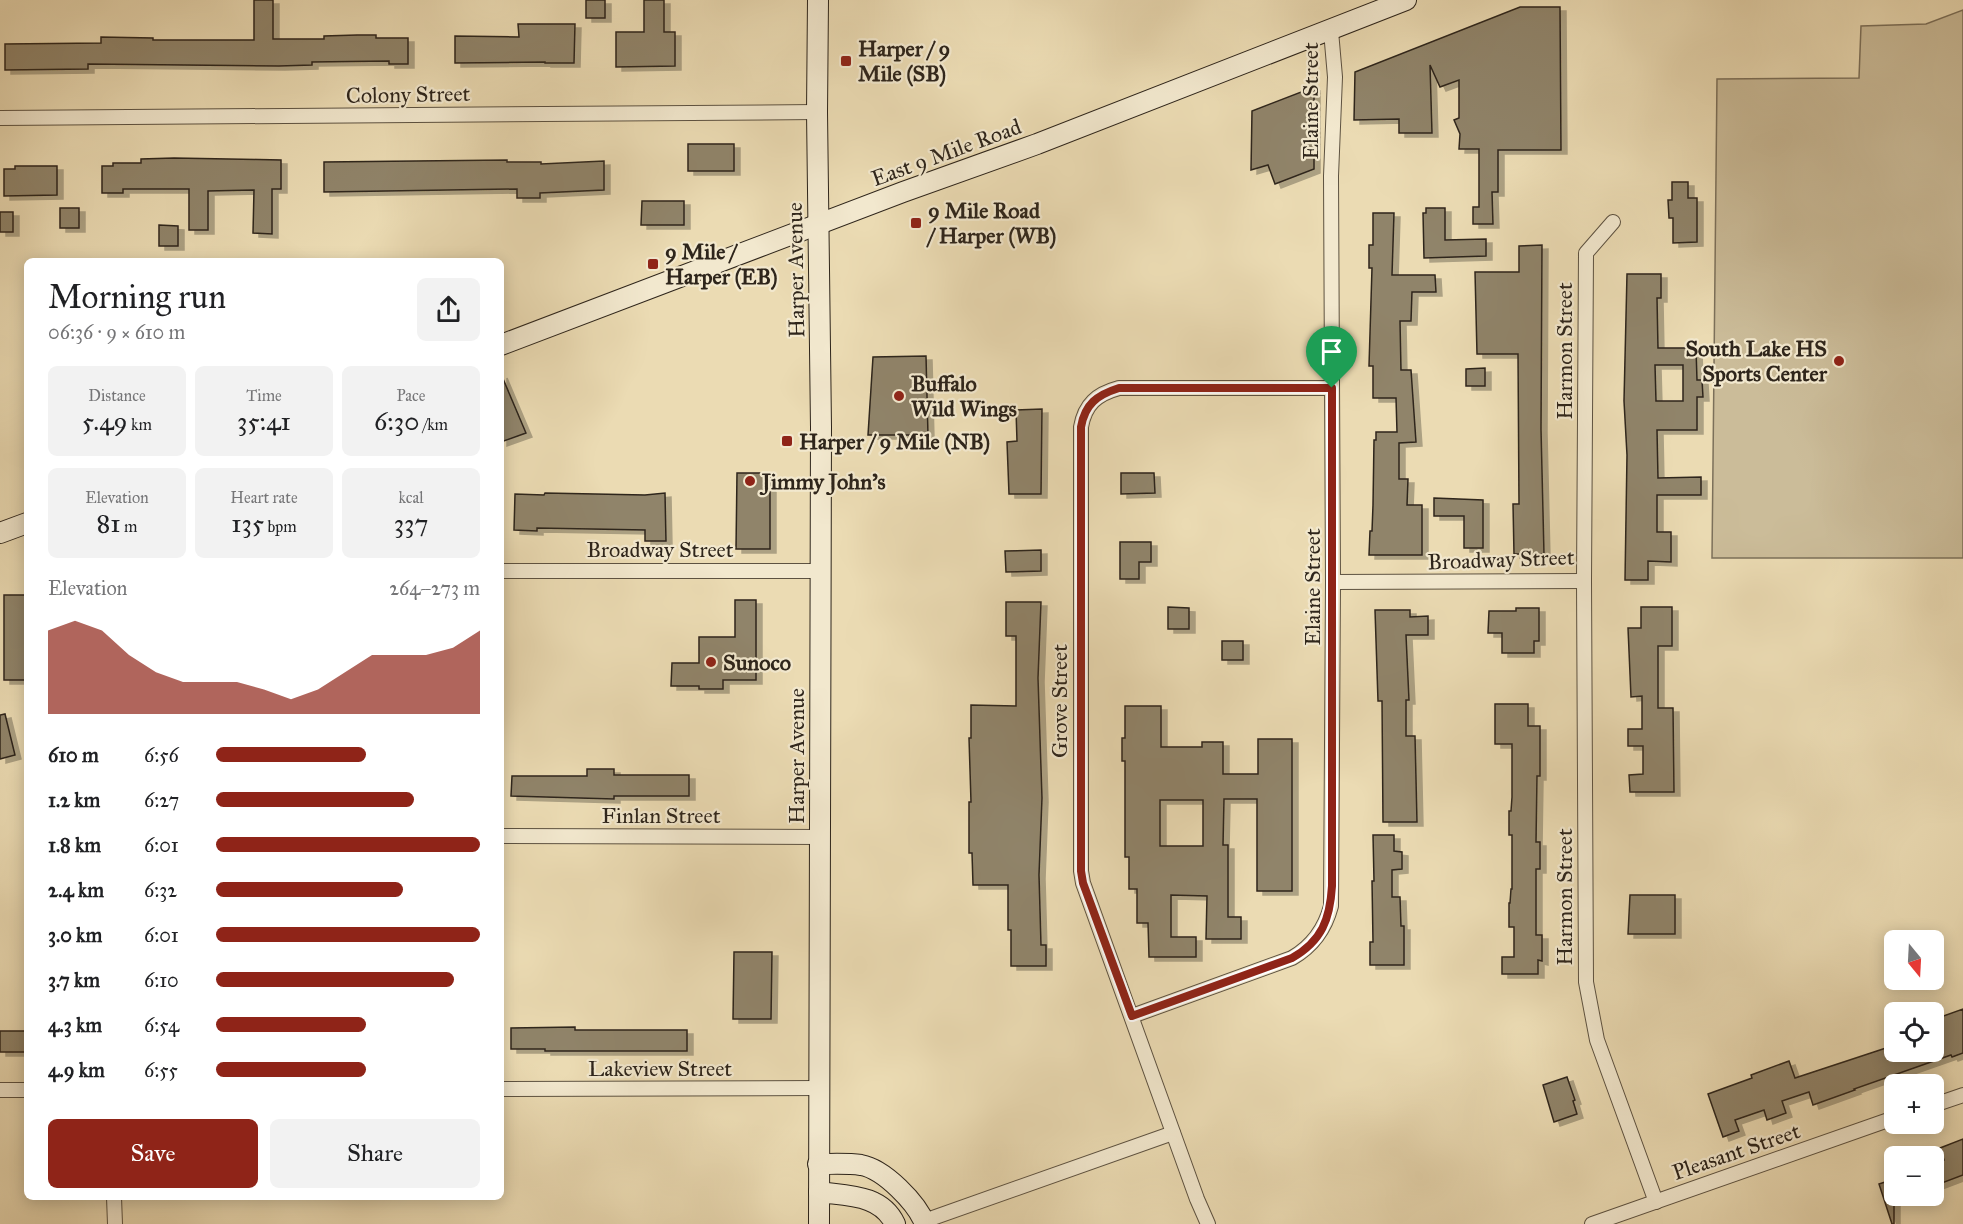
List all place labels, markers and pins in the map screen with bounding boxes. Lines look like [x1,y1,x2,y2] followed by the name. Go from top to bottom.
[858,35,950,87] place label: Harper / 9 Mile (SB)
[839,54,853,68] marker: Harper / 9 Mile (SB)
[926,197,1056,249] place label: 9 Mile Road / Harper (WB)
[909,216,923,230] marker: 9 Mile Road / Harper (WB)
[665,238,777,290] place label: 9 Mile / Harper (EB)
[646,257,660,271] marker: 9 Mile / Harper (EB)
[1306,326,1357,388] pin
[1685,335,1828,387] place label: South Lake HS Sports Center
[1832,354,1846,368] marker: South Lake HS Sports Center
[911,370,1017,422] place label: Buffalo Wild Wings
[892,389,906,403] marker: Buffalo Wild Wings
[799,428,990,455] place label: Harper / 9 Mile (NB)
[780,434,794,448] marker: Harper / 9 Mile (NB)
[759,468,886,496] place label: Jimmy John's
[743,474,757,488] marker: Jimmy John's
[723,649,791,676] place label: Sunoco
[704,655,718,669] marker: Sunoco

